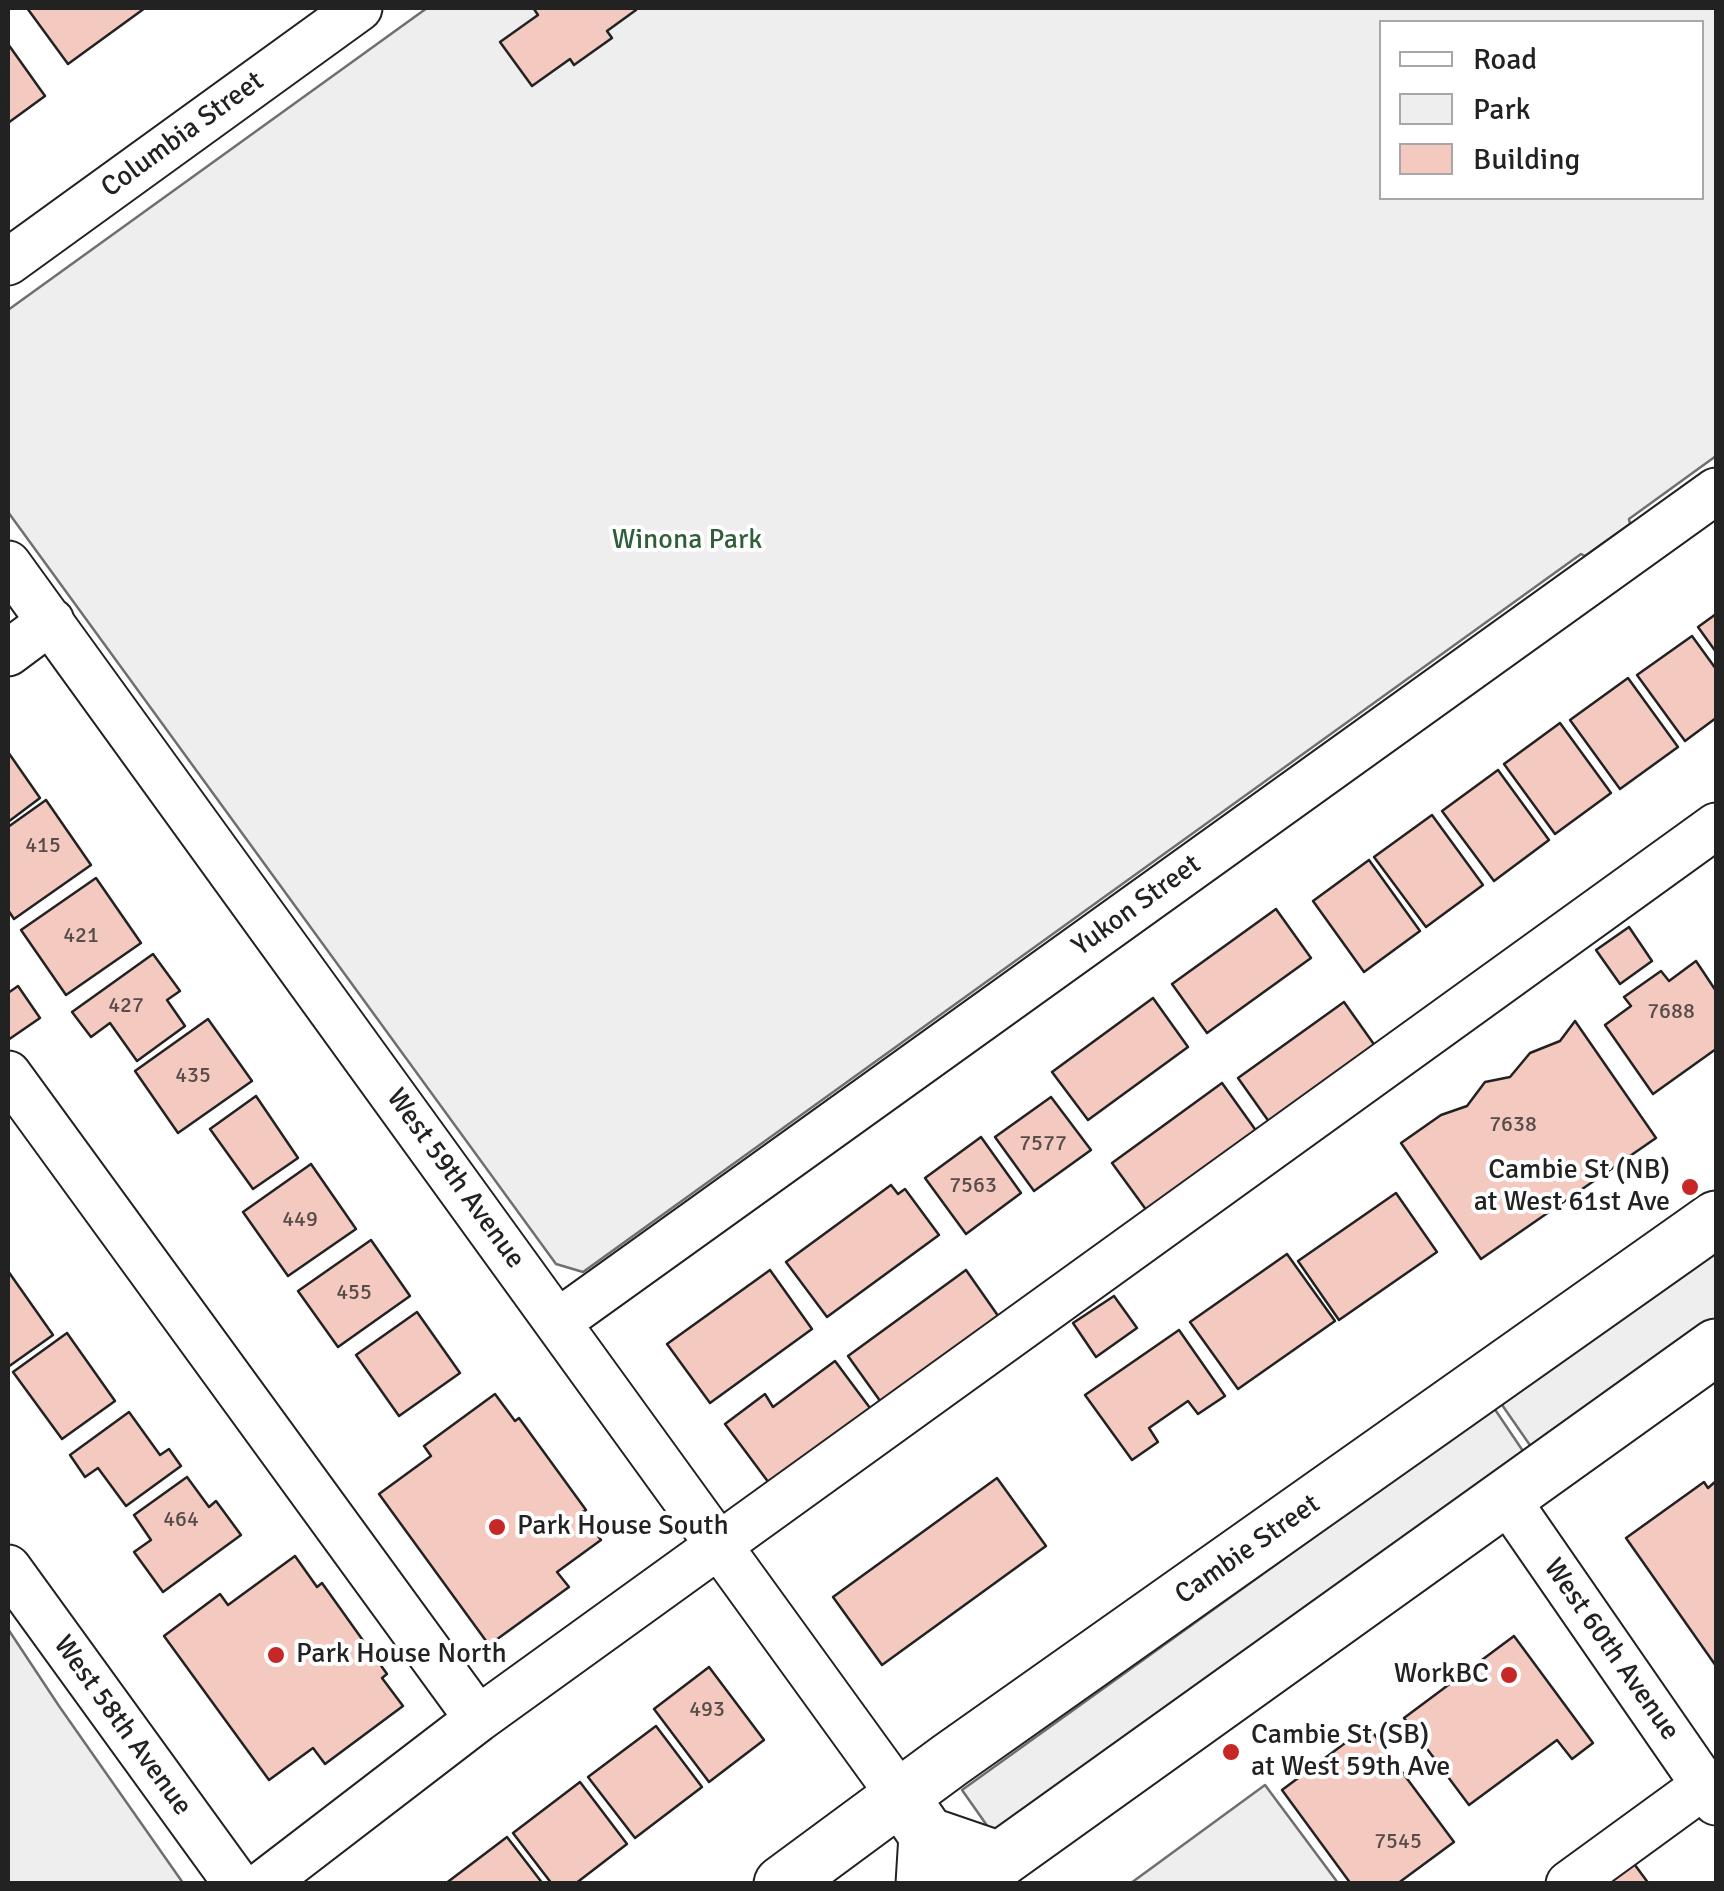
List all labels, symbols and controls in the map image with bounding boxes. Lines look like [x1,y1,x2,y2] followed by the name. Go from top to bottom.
[1379,20,1704,200] legend
[1473,41,1537,78] text: Road
[95,65,271,205] street label: Columbia Street
[1473,91,1531,128] text: Park
[1473,141,1580,178] text: Building
[612,524,762,558] park label: Winona Park
[25,833,61,859] house number: 415
[1066,848,1208,964] street label: Yukon Street
[63,923,99,949] house number: 421
[108,993,144,1019] house number: 427
[1647,999,1695,1025] house number: 7688
[175,1063,211,1089] house number: 435
[379,1083,531,1275] street label: West 59th Avenue
[1489,1112,1537,1138] house number: 7638
[1019,1131,1067,1157] house number: 7577
[1474,1154,1670,1220] place label: Cambie St (NB) at West 61st Ave
[949,1173,997,1199] house number: 7563
[1679,1176,1701,1198] marker: Cambie St (NB) at West 61st Ave
[282,1207,318,1233] house number: 449
[336,1280,372,1306] house number: 455
[1169,1488,1327,1612] street label: Cambie Street
[163,1507,199,1533] house number: 464
[517,1510,729,1544] place label: Park House South
[486,1516,508,1538] marker: Park House South
[1536,1553,1686,1747] street label: West 60th Avenue
[46,1630,198,1822] street label: West 58th Avenue
[296,1638,507,1672] place label: Park House North
[265,1644,287,1666] marker: Park House North
[1394,1658,1489,1692] place label: WorkBC
[1498,1664,1520,1686] marker: WorkBC
[689,1697,725,1723] house number: 493
[1251,1719,1450,1785] place label: Cambie St (SB) at West 59th Ave
[1220,1741,1242,1763] marker: Cambie St (SB) at West 59th Ave
[1374,1829,1422,1855] house number: 7545

